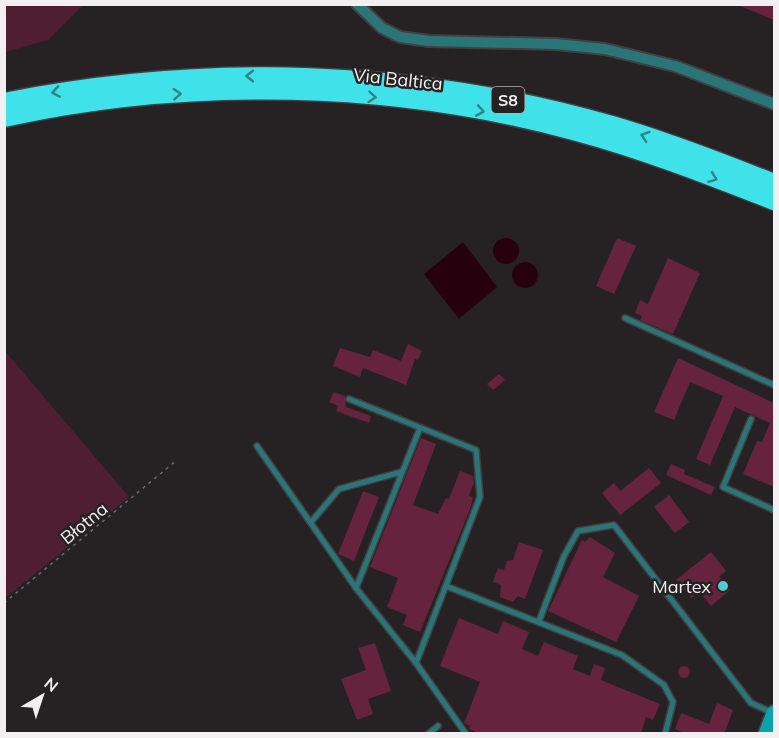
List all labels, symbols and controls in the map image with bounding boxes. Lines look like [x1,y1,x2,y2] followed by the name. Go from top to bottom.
[352,63,444,95] street label: Via Baltica
[245,70,254,82] one-way arrow
[51,85,61,98] one-way arrow
[492,87,524,113] road number: S8
[172,88,181,101] one-way arrow
[367,90,376,103] one-way arrow
[475,104,485,117] one-way arrow
[640,130,651,143] one-way arrow
[707,170,718,183] one-way arrow
[56,497,112,549] street label: Błotna
[652,575,711,598] place label: Martex
[716,579,730,593] marker: Martex
[12,666,72,726] north arrow
[40,673,62,696] text: N

